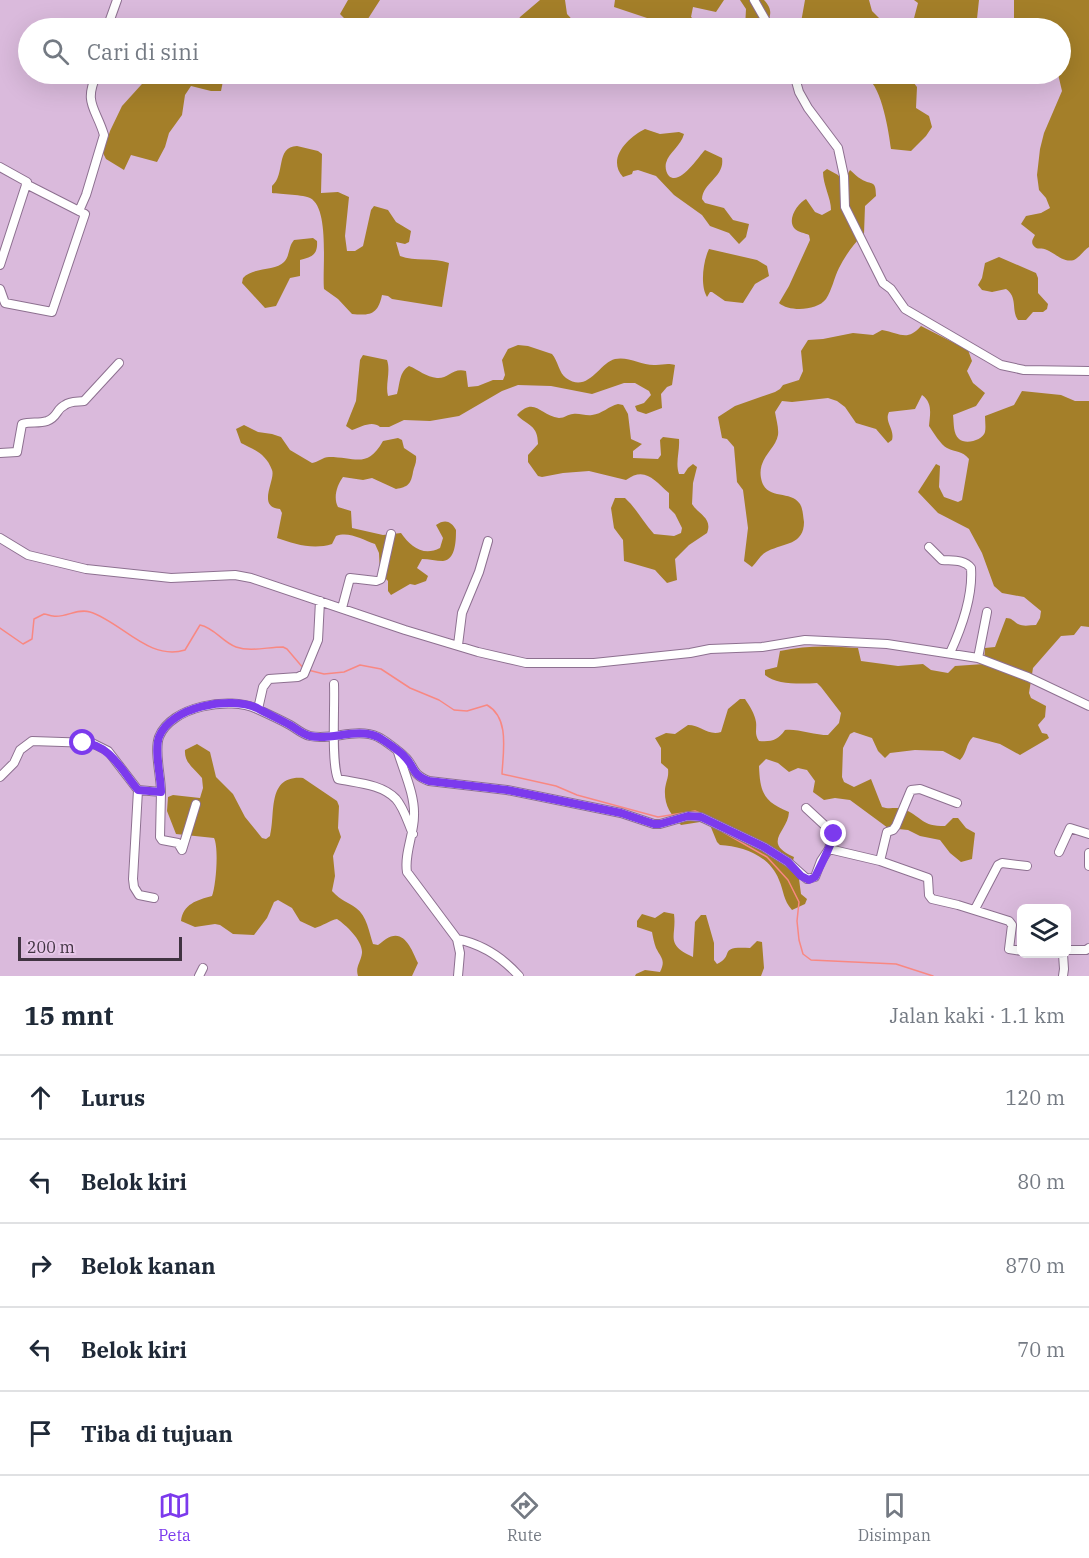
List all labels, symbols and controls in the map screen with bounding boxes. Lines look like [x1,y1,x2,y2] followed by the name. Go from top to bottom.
[18,18,1071,84] search box
[39,35,72,68] icon: search
[87,37,199,66] text: Cari di sini
[69,729,95,755] route start
[820,820,846,846] route end
[1017,904,1071,958] map controls
[1017,904,1071,958] button: layers
[18,934,182,962] scale bar
[27,937,75,957] text: 200 m
[24,998,113,1032] text: 15 mnt
[890,1002,1065,1029] text: Jalan kaki · 1.1 km
[24,1081,57,1114] icon: ahead
[81,1083,145,1112] text: Lurus
[1005,1084,1065,1111] text: 120 m
[24,1165,57,1198] icon: left
[81,1167,187,1196] text: Belok kiri
[1017,1168,1065,1195] text: 80 m
[24,1249,57,1282] icon: right
[81,1251,216,1280] text: Belok kanan
[1005,1252,1065,1279] text: 870 m
[24,1333,57,1366] icon: left
[81,1335,187,1364] text: Belok kiri
[1017,1336,1065,1363] text: 70 m
[24,1417,57,1450] icon: arrive
[81,1419,233,1448] text: Tiba di tujuan
[158,1489,191,1545] tab: Peta
[507,1489,542,1545] tab: Rute
[858,1489,931,1545] tab: Disimpan

